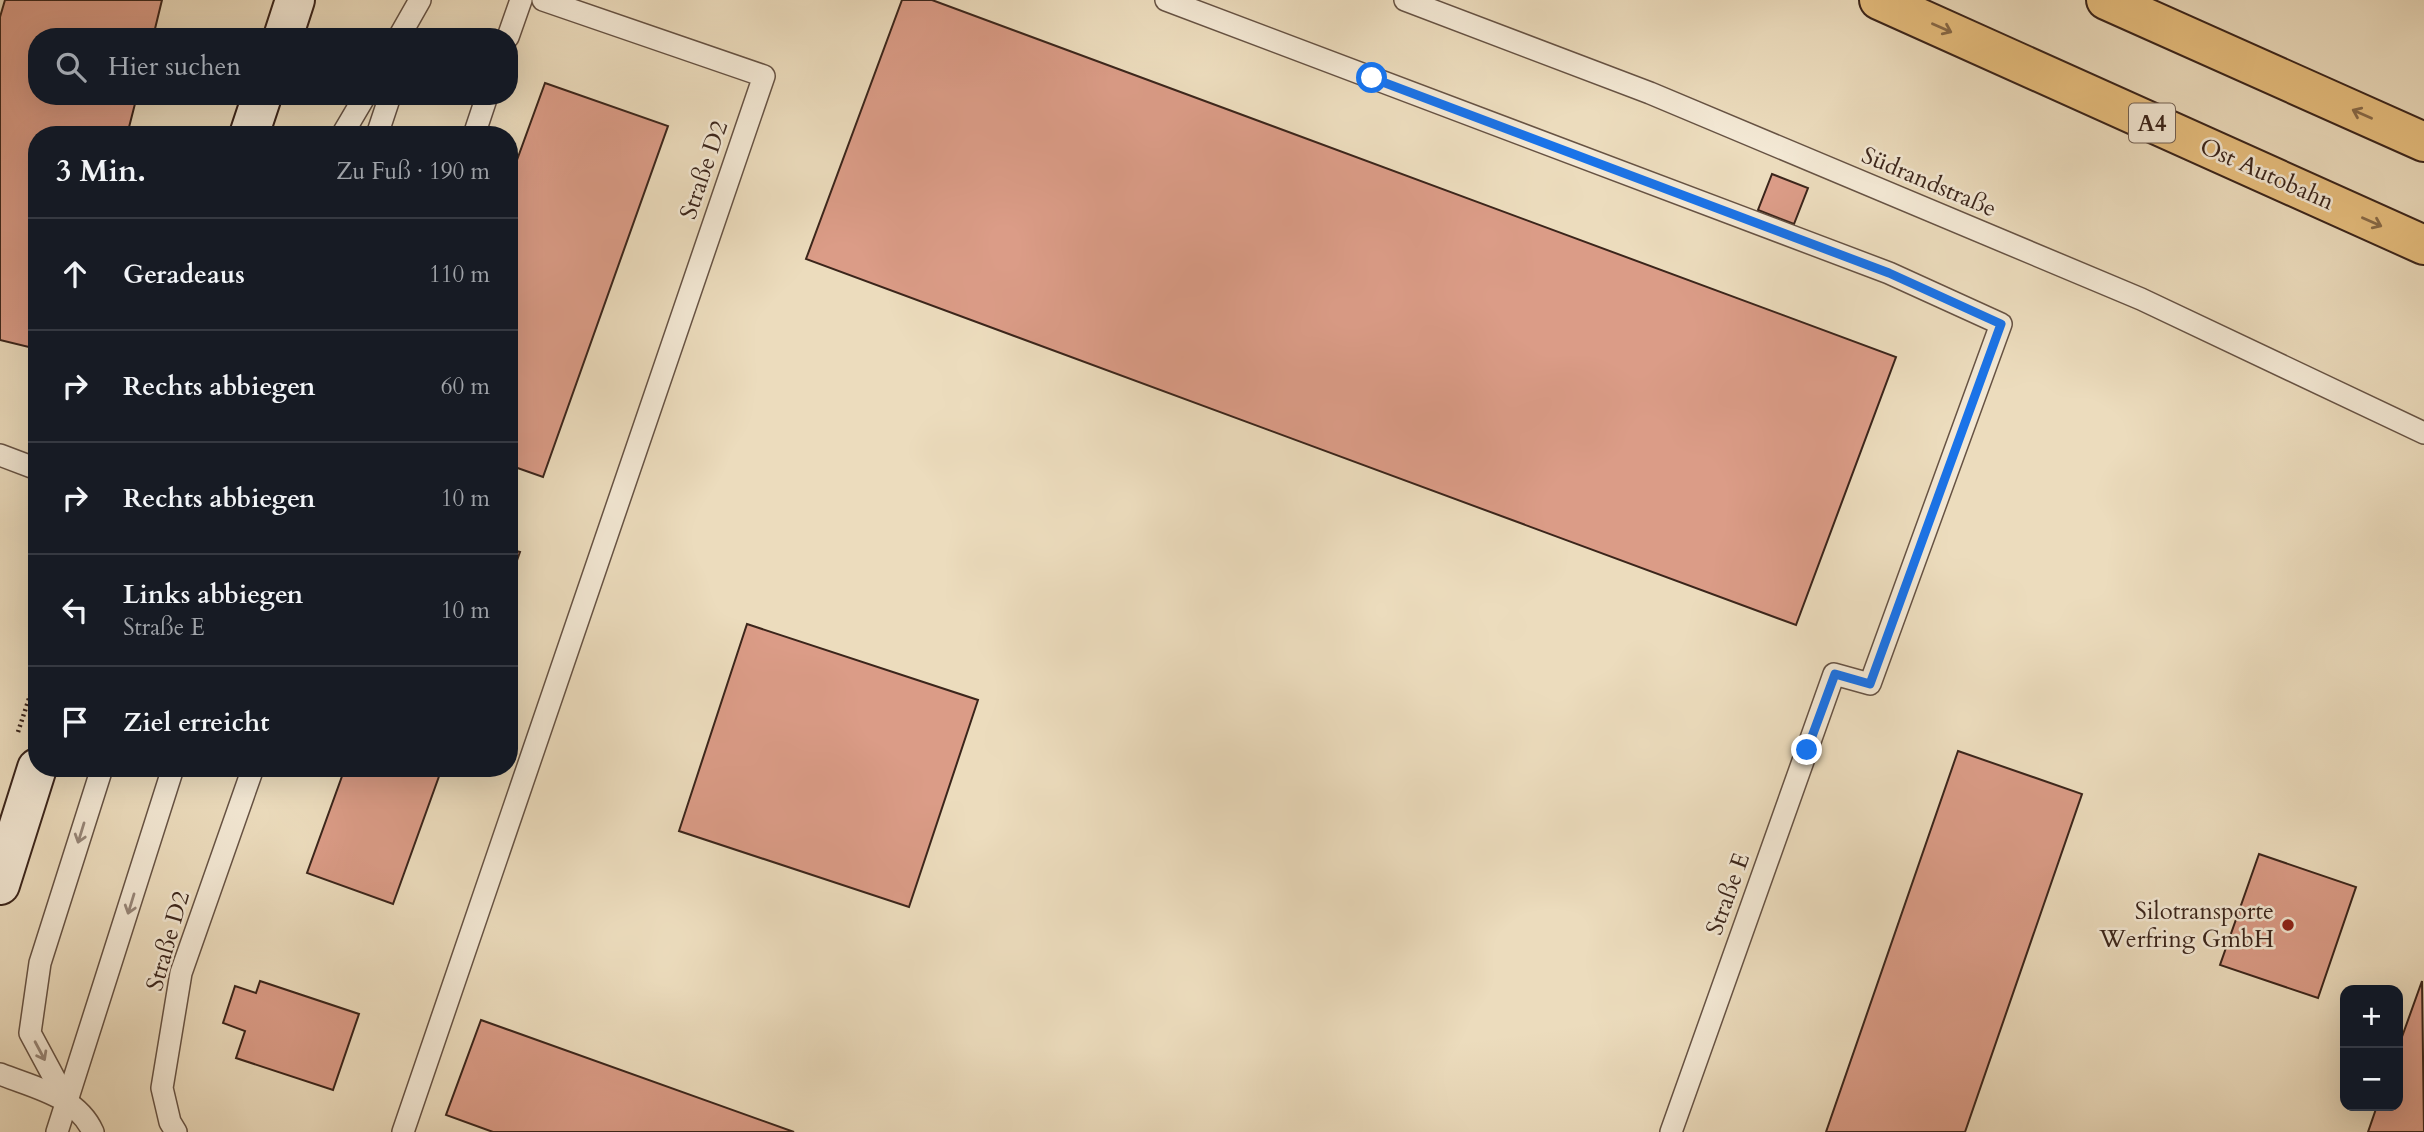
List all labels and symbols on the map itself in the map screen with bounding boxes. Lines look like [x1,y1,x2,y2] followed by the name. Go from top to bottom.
[1930,22,1952,35] one-way arrow
[1356,62,1387,93] route start
[2129,104,2175,142] road number: A4
[2351,107,2373,120] one-way arrow
[672,116,736,224] street label: Straße D2
[2195,130,2340,218] street label: Ost Autobahn
[1857,139,2001,225] street label: Südrandstraße
[2361,216,2383,229] one-way arrow
[1791,734,1822,765] route end
[74,822,87,844] one-way arrow
[1698,848,1758,940] street label: Straße E
[138,887,198,995] street label: Straße D2
[123,892,136,914] one-way arrow
[2098,895,2274,956] place label: Silotransporte Werfring GmbH
[2280,917,2296,933] marker: Silotransporte Werfring GmbH
[33,1041,47,1061] one-way arrow

